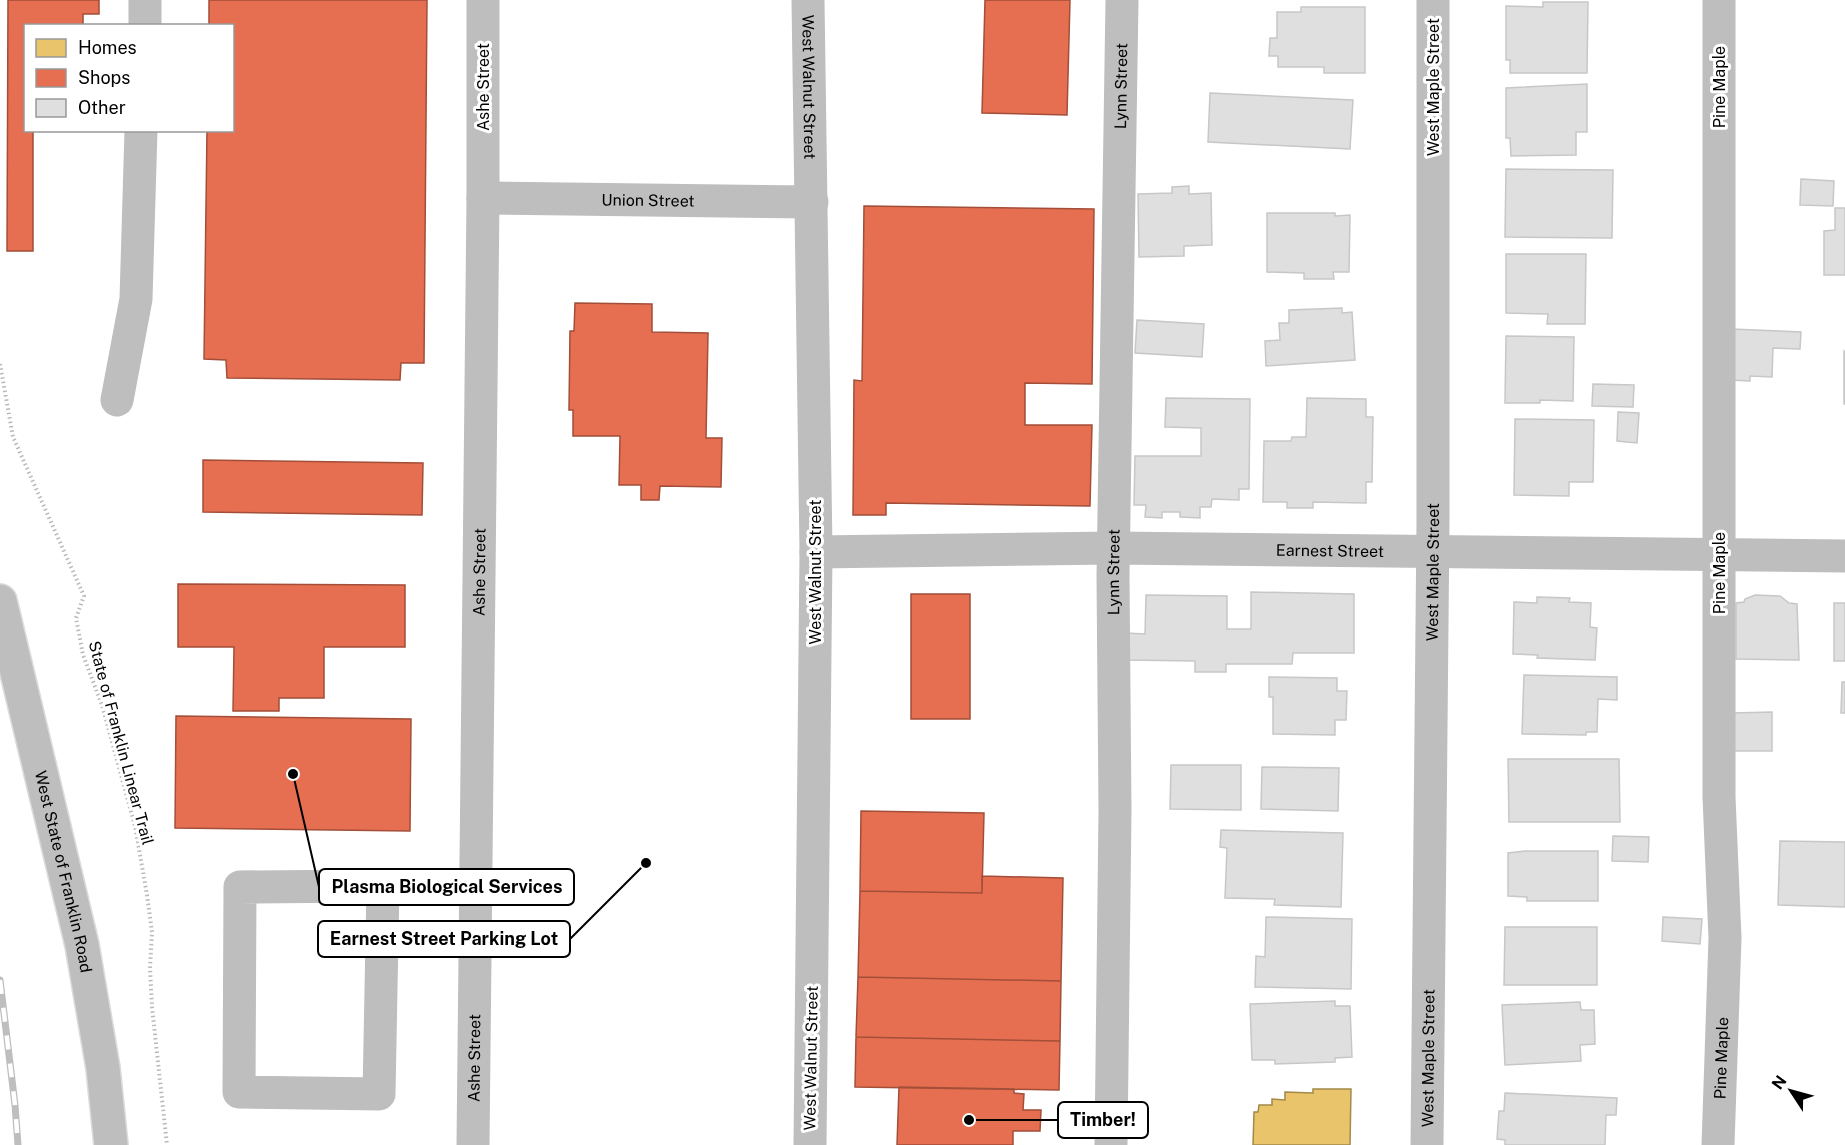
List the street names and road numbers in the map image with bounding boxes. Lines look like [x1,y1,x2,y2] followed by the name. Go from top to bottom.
[799,14,820,160] street label: West Walnut Street
[1424,18,1443,156] street label: West Maple Street
[474,43,493,131] street label: Ashe Street
[1110,43,1131,129] street label: Lynn Street
[1710,46,1729,128] street label: Pine Maple
[601,190,695,210] street label: Union Street
[806,500,825,644] street label: West Walnut Street
[1422,503,1443,641] street label: West Maple Street
[469,528,489,616] street label: Ashe Street
[1103,529,1123,615] street label: Lynn Street
[1710,532,1729,614] street label: Pine Maple
[1276,540,1384,560] street label: Earnest Street
[85,639,157,847] street label: State of Franklin Linear Trail
[31,769,96,974] street label: West State of Franklin Road
[800,985,822,1131] street label: West Walnut Street
[1418,989,1438,1127] street label: West Maple Street
[464,1014,484,1102] street label: Ashe Street
[1710,1017,1732,1100] street label: Pine Maple

